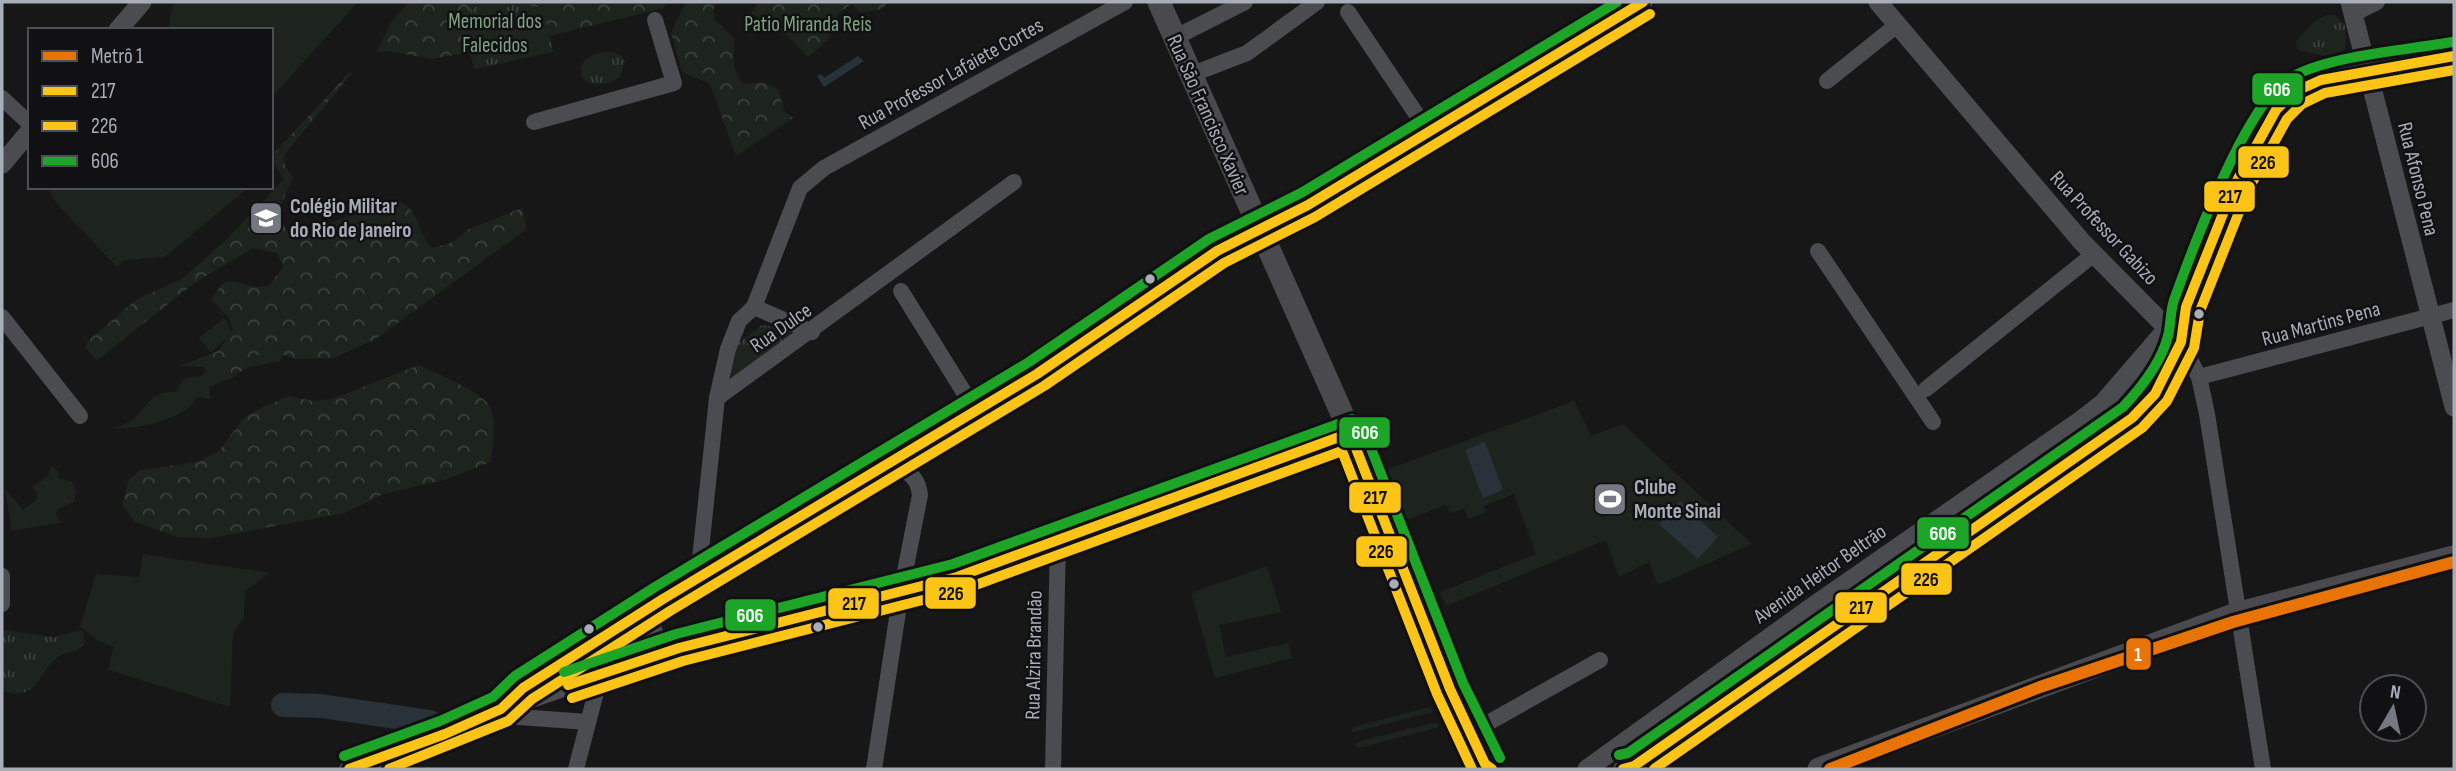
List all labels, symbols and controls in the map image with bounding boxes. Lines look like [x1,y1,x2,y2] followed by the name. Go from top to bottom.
[448,9,542,58] park label: Memorial dos Falecidos
[744,12,872,37] park label: Patio Miranda Reis
[854,13,1048,135] street label: Rua Professor Lafaiete Cortes
[28,28,273,189] legend
[1161,31,1255,199] street label: Rua São Francisco Xavier
[91,44,144,69] text: Metrô 1
[2251,72,2304,106] line badge: 606
[91,79,116,104] text: 217
[2264,79,2291,102] text: 606
[91,114,118,139] text: 226
[2392,120,2444,238] street label: Rua Afonso Pena
[2237,145,2290,179] line badge: 226
[91,149,119,174] text: 606
[2250,152,2276,175] text: 226
[2045,166,2163,290] street label: Rua Professor Gabizo
[2203,180,2256,213] line badge: 217
[2218,186,2243,209] text: 217
[290,194,411,243] place label: Colégio Militar do Rio de Janeiro
[247,199,285,237] school or university icon: Colégio Militar do Rio de Janeiro
[1143,272,1157,286] unlabelled marker
[2259,296,2383,352] street label: Rua Martins Pena
[745,298,817,358] street label: Rua Dulce
[2192,307,2206,321] unlabelled marker
[1338,416,1391,449] line badge: 606
[1352,422,1379,445] text: 606
[1634,475,1721,524] place label: Clube Monte Sinai
[1591,480,1629,518] sports icon: Clube Monte Sinai
[1348,481,1402,514] line badge: 217
[1363,487,1388,510] text: 217
[1916,516,1970,550] line badge: 606
[1748,519,1891,630] street label: Avenida Heitor Beltrão
[1930,523,1957,546] text: 606
[1355,535,1408,568] line badge: 226
[1368,541,1394,564] text: 226
[1900,562,1953,596] line badge: 226
[1913,569,1939,592] text: 226
[924,576,977,610] line badge: 226
[1387,577,1401,591] unlabelled marker
[938,583,964,606] text: 226
[827,587,880,620] line badge: 217
[1020,590,1048,720] street label: Rua Alzira Brandão
[1834,591,1888,624] line badge: 217
[842,593,867,616] text: 217
[1849,597,1874,620] text: 217
[724,598,777,632] line badge: 606
[737,605,764,628] text: 606
[811,620,825,634] unlabelled marker
[582,622,596,636] unlabelled marker
[2125,637,2152,671] line badge: 1
[2134,644,2142,667] text: 1
[2358,673,2428,743] north arrow
[2389,681,2402,705] text: N

